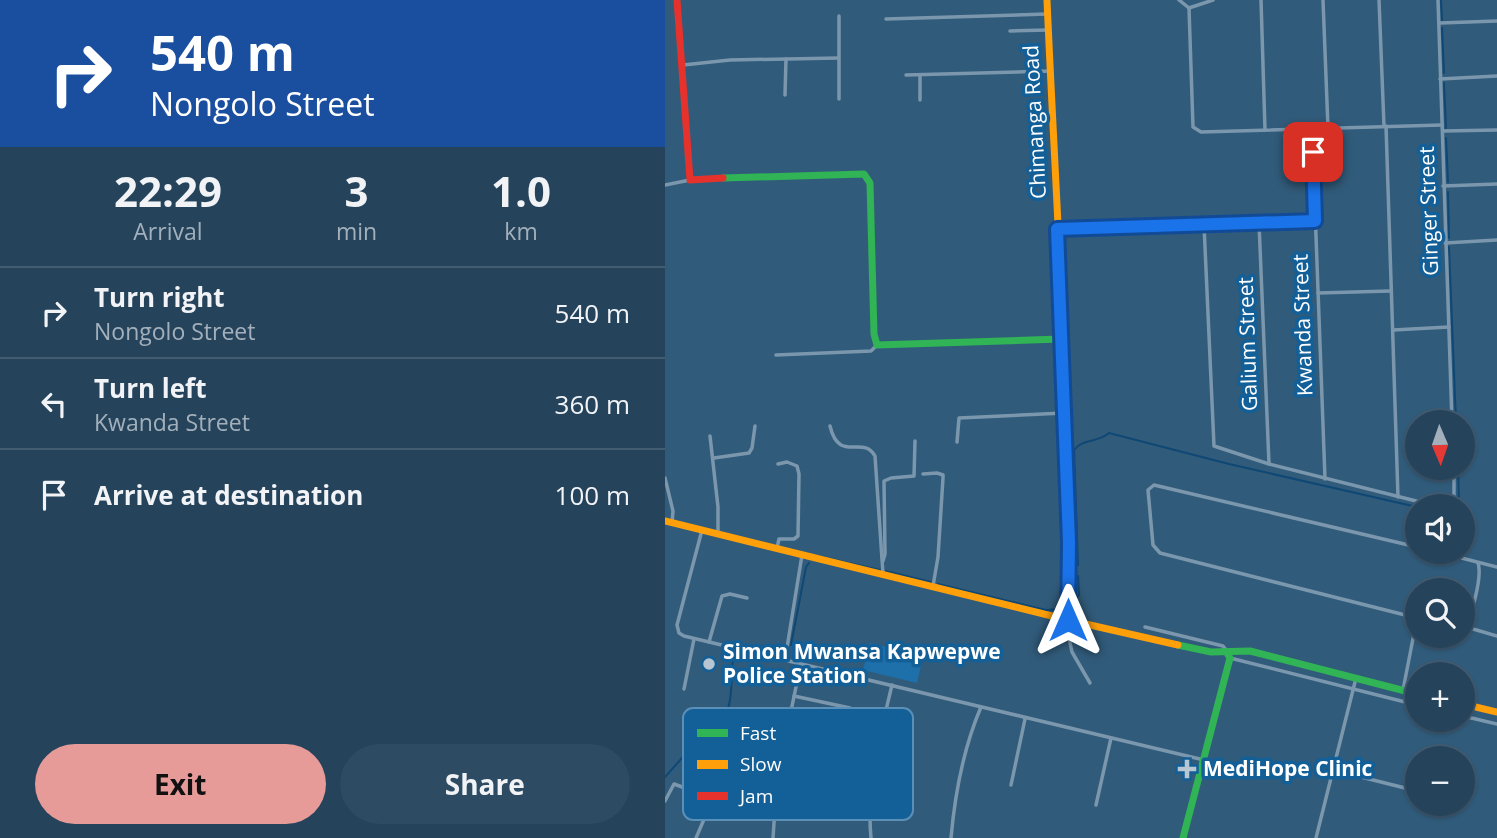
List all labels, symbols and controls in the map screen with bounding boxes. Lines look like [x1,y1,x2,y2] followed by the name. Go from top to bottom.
[150,19,295,85] text: 540 m
[35,28,126,119] icon: right
[1016,44,1052,200] street label: Chimanga Road
[150,82,375,125] text: Nongolo Street
[1283,122,1343,182] pin
[1294,133,1332,171] icon: arrive
[1412,146,1444,276] street label: Ginger Street
[114,162,222,219] text: 22:29
[344,162,369,219] text: 3
[491,162,551,219] text: 1.0
[133,215,203,247] text: Arrival
[336,215,377,247] text: min
[504,215,538,247] text: km
[1286,253,1318,397] street label: Kwanda Street
[1231,277,1263,411] street label: Galium Street
[94,279,225,315] text: Turn right
[35,294,73,332] icon: right
[555,295,630,331] text: 540 m
[94,315,255,347] text: Nongolo Street
[94,370,206,406] text: Turn left
[35,385,73,423] icon: left
[555,386,630,422] text: 360 m
[94,406,250,438] text: Kwanda Street
[1405,410,1475,480] north arrow
[1405,410,1475,816] map controls
[35,476,73,514] icon: arrive
[94,477,363,513] text: Arrive at destination
[555,477,630,513] text: 100 m
[1405,494,1475,564] button: sound
[1405,578,1475,648] button: search
[1031,583,1105,657] position arrow
[723,637,1001,689] place label: Simon Mwansa Kapwepwe Police Station
[701,656,717,672] marker: Simon Mwansa Kapwepwe Police Station
[1405,662,1475,732] button: +
[683,708,913,820] legend
[740,720,776,746] text: Fast
[35,744,326,824] button: Exit
[340,744,630,824] button: Share
[1405,746,1475,816] button: −
[740,751,782,777] text: Slow
[1203,754,1373,782] place label: MediHope Clinic
[1177,759,1197,779] marker: MediHope Clinic
[738,783,773,809] text: Jam

